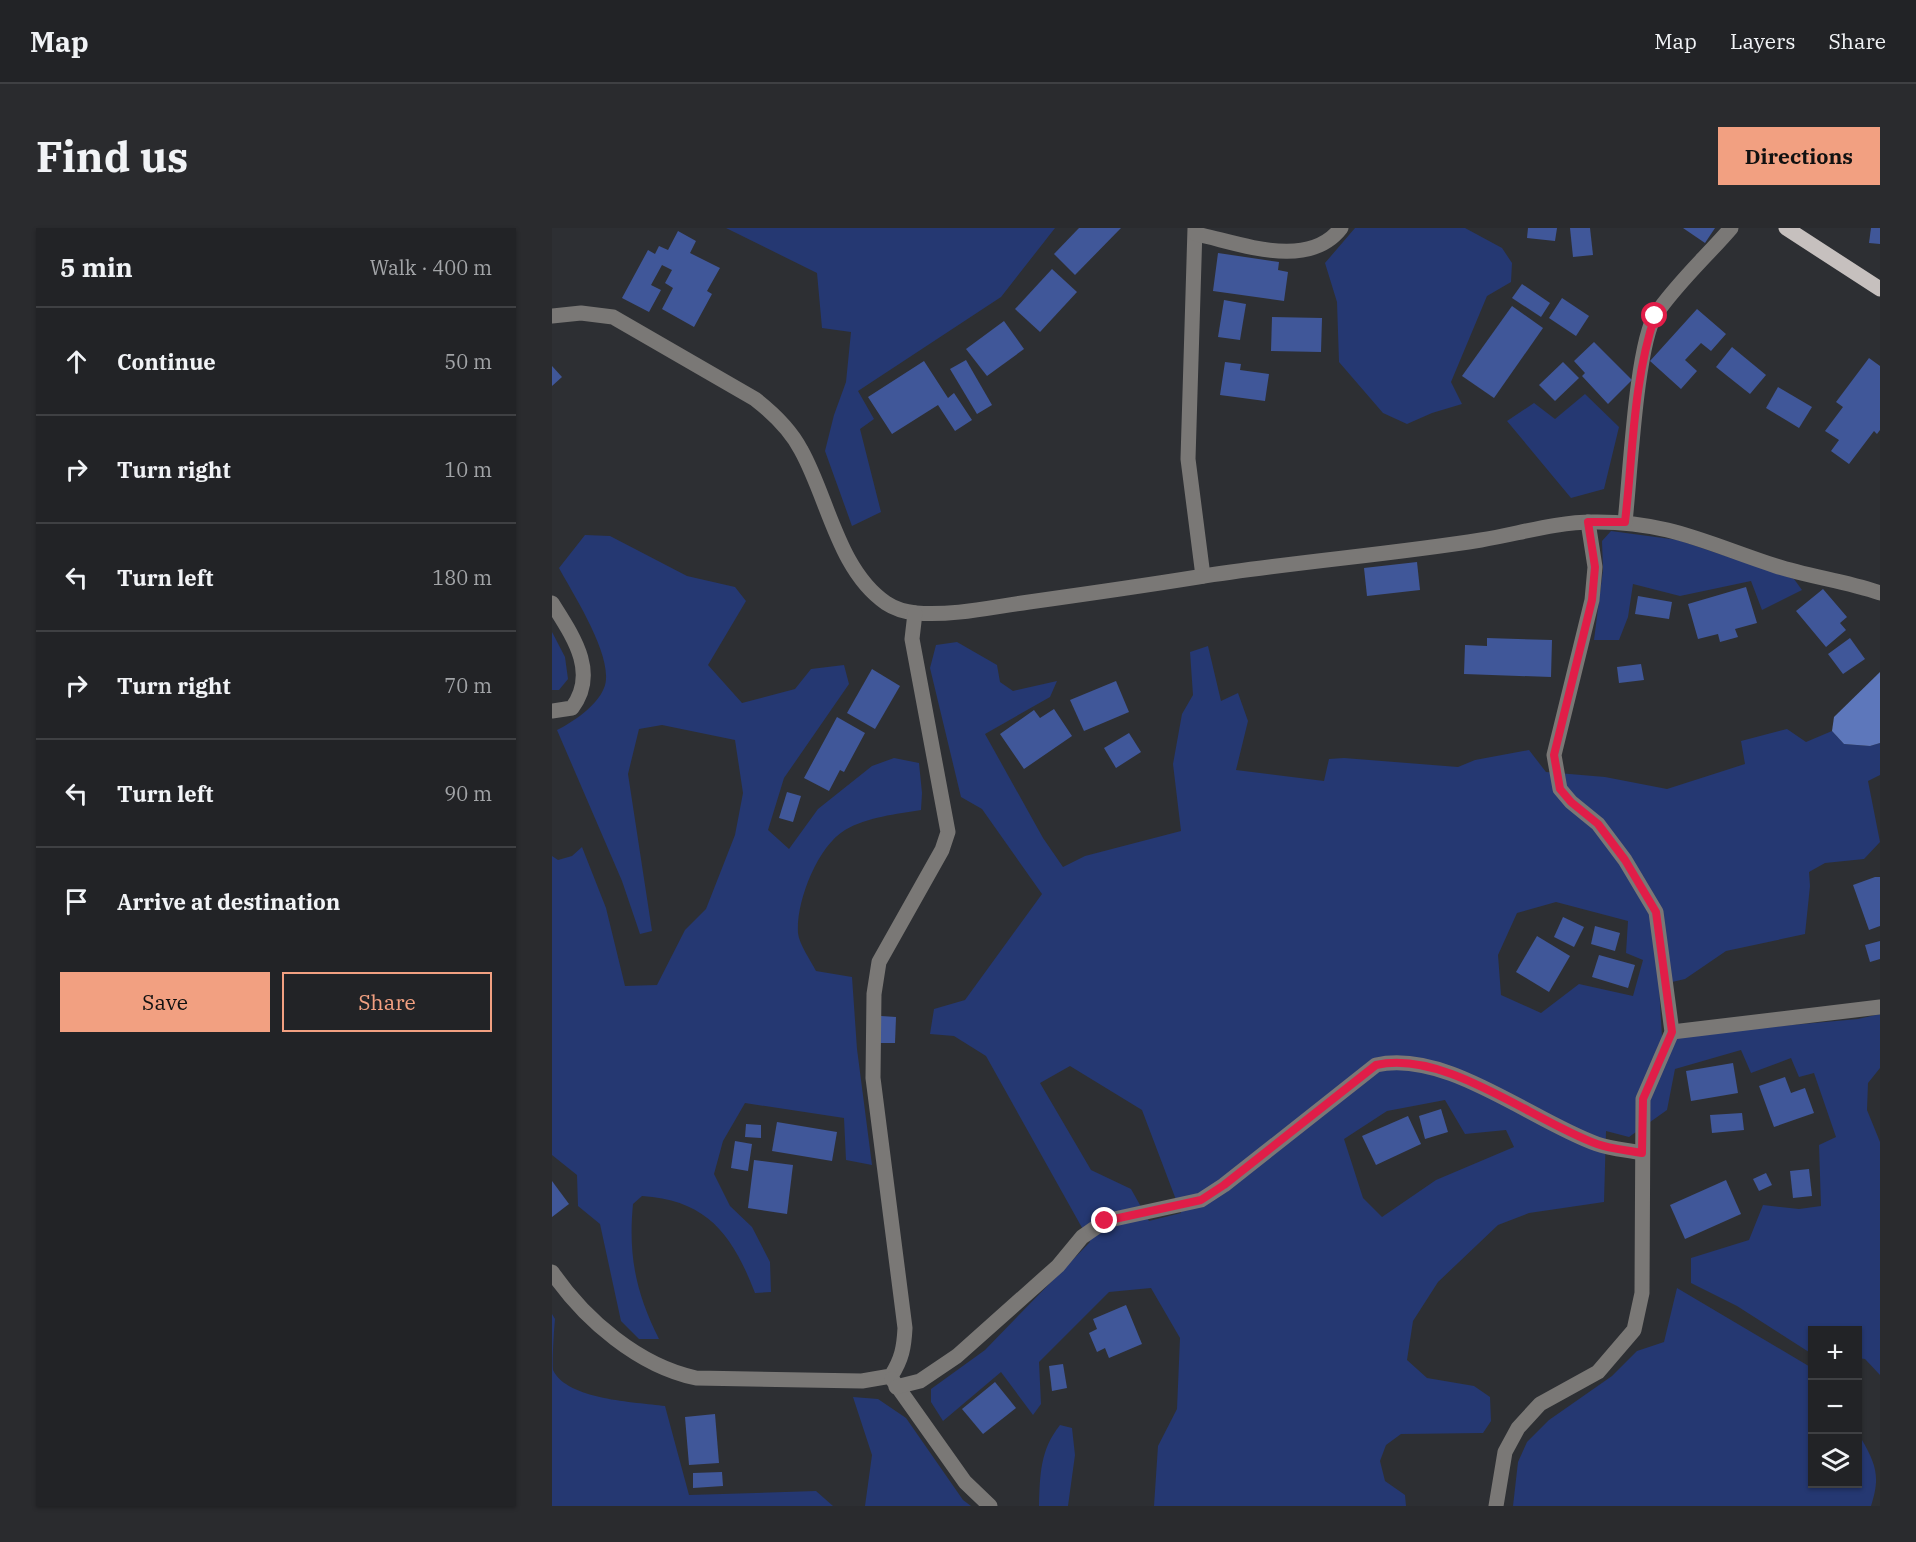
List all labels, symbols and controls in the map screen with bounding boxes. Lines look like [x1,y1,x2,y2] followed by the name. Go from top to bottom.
[30,23,89,60] text: Map
[1654,27,1697,55] text: Map
[1730,27,1796,55] text: Layers
[1829,27,1886,55] text: Share
[1718,127,1880,185] button: Directions
[36,129,188,184] text: Find us
[60,250,133,284] text: 5 min
[370,254,492,281] text: Walk · 400 m
[1641,302,1667,328] route start
[60,345,93,378] icon: ahead
[117,347,216,376] text: Continue
[444,348,492,375] text: 50 m
[60,453,93,486] icon: right
[117,455,231,484] text: Turn right
[444,456,492,483] text: 10 m
[60,561,93,594] icon: left
[117,563,213,592] text: Turn left
[432,564,492,591] text: 180 m
[60,669,93,702] icon: right
[117,671,231,700] text: Turn right
[444,672,492,699] text: 70 m
[60,777,93,810] icon: left
[117,779,213,808] text: Turn left
[444,780,492,807] text: 90 m
[60,885,93,918] icon: arrive
[117,887,340,916] text: Arrive at destination
[60,972,270,1032] button: Save
[282,972,492,1032] button: Share
[1091,1207,1117,1233] route end
[1808,1326,1862,1488] map controls
[1808,1326,1862,1380] button: +
[1808,1380,1862,1434] button: −
[1808,1434,1862,1488] button: layers

